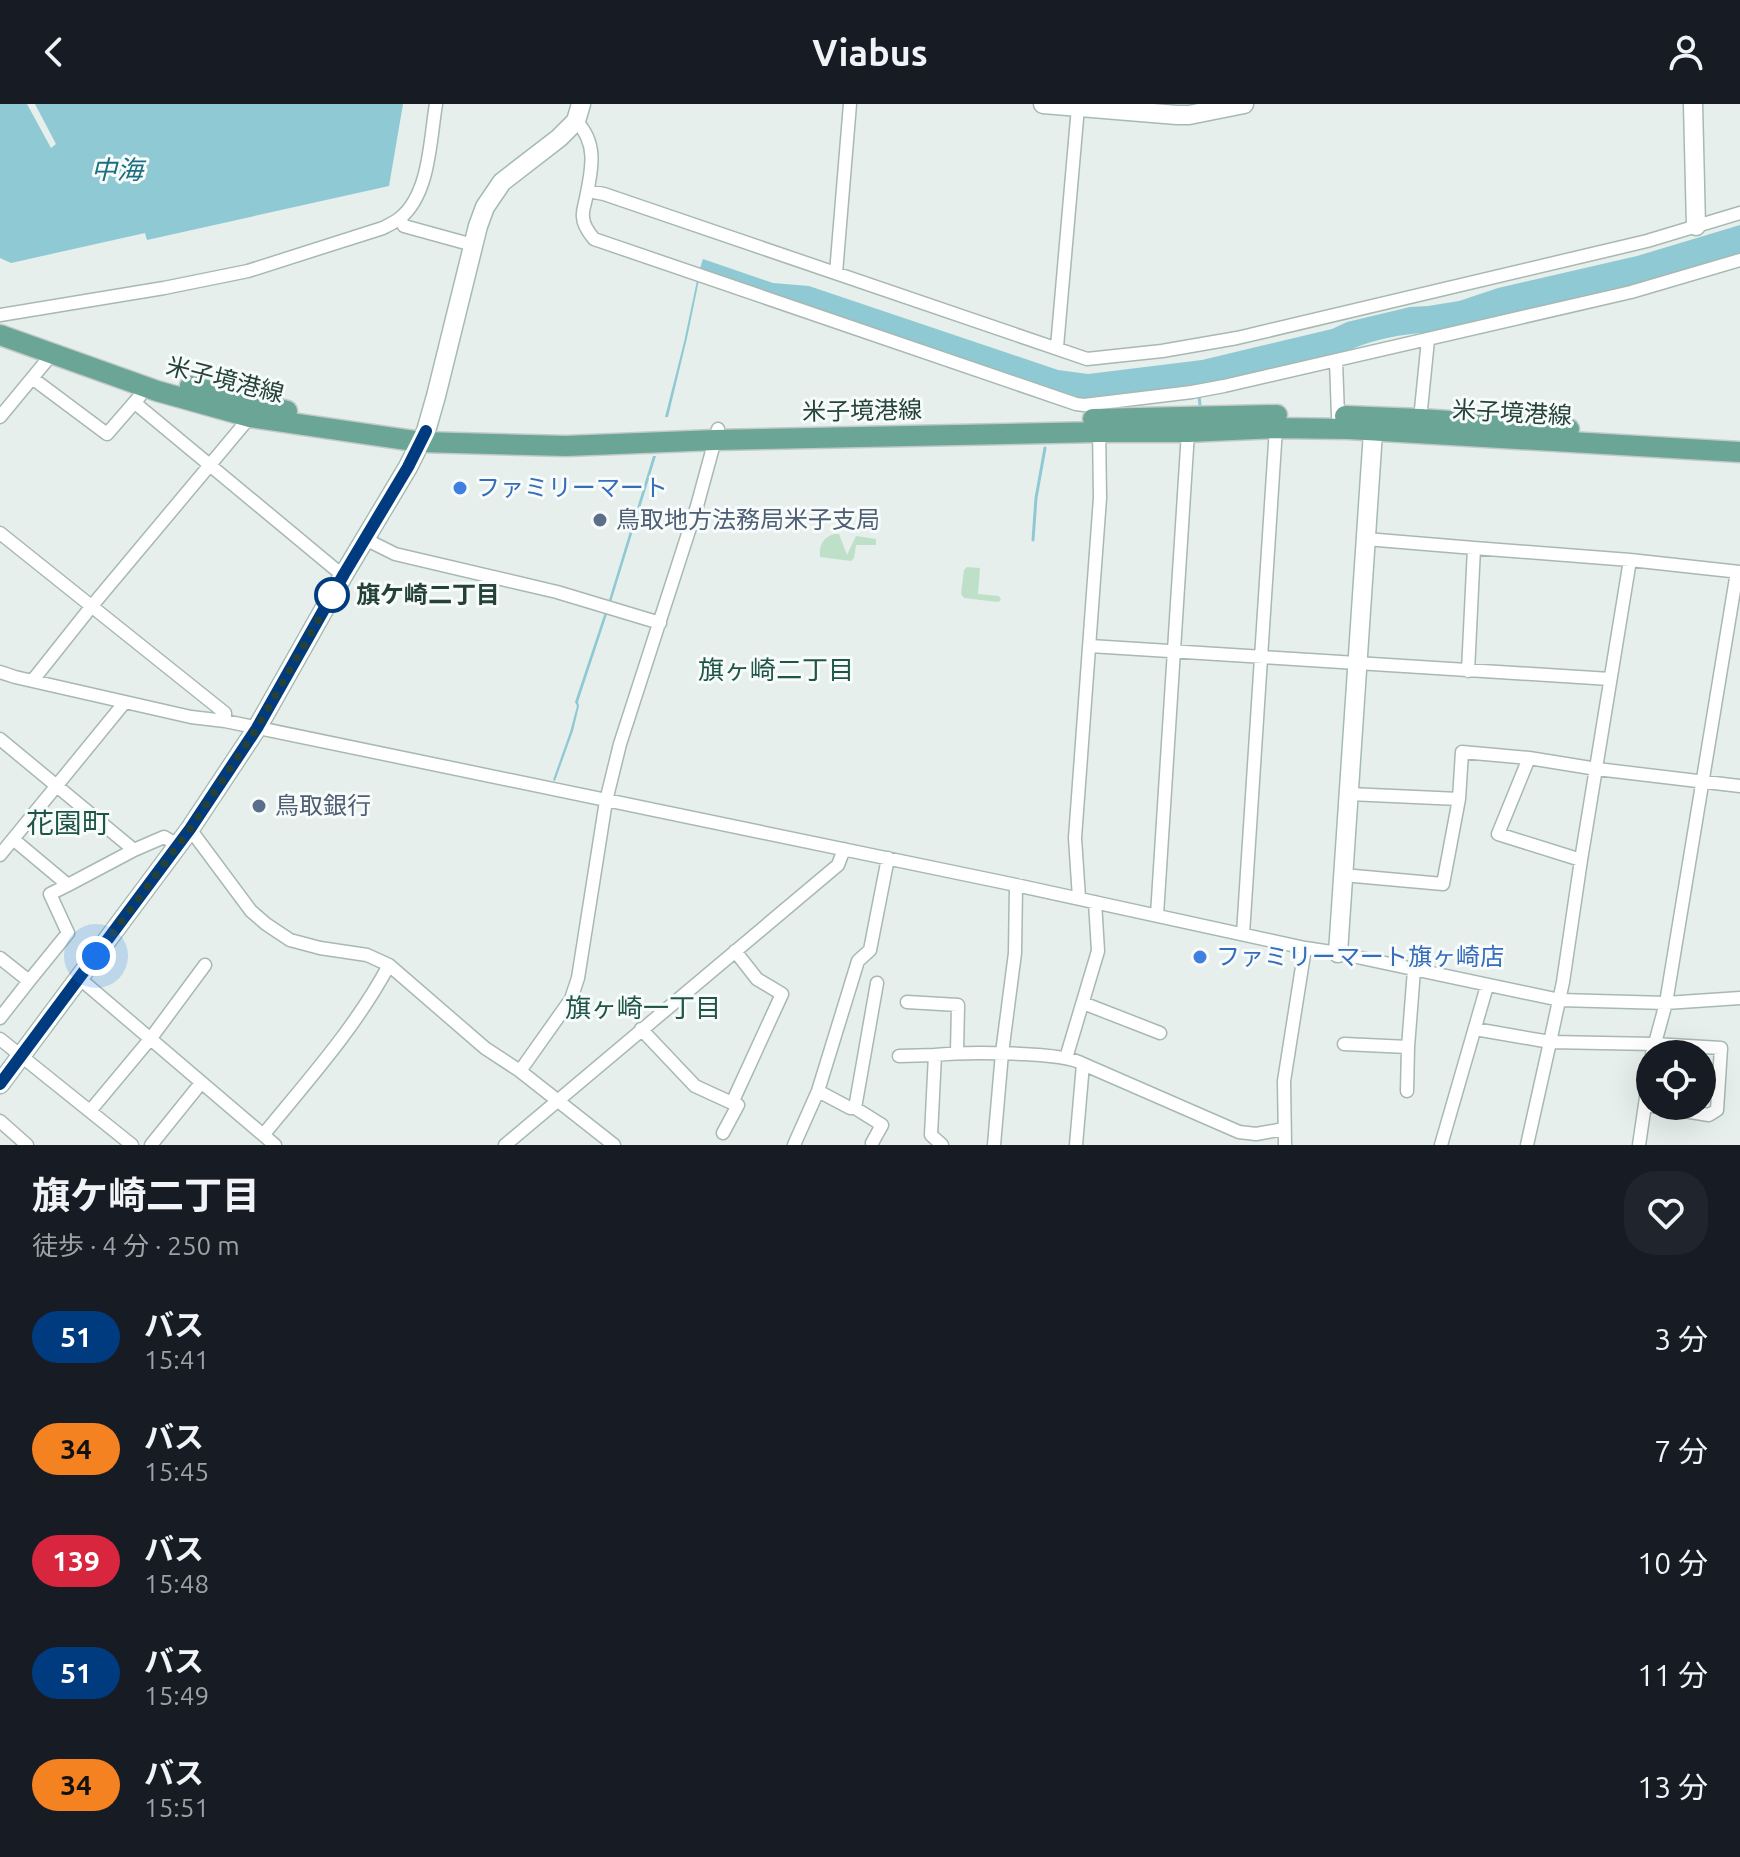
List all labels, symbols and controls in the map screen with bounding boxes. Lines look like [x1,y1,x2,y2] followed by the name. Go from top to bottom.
[32,30,76,74] icon: back
[1664,30,1708,74] icon: person
[812,32,928,73] text: Viabus
[91,155,147,184] water label: 中海
[164,352,287,407] street label: 米子境港線
[802,396,922,425] street label: 米子境港線
[1451,396,1573,429] street label: 米子境港線
[476,474,668,501] place label: ファミリーマート
[451,479,469,497] marker: ファミリーマート
[616,506,880,533] place label: 鳥取地方法務局米子支局
[591,511,609,529] marker: 鳥取地方法務局米子支局
[315,578,349,612] marker: 旗ケ崎二丁目
[356,581,500,608] place label: 旗ケ崎二丁目
[698,655,854,684] district label: 旗ヶ崎二丁目
[275,792,371,819] place label: 鳥取銀行
[250,797,268,815] marker: 鳥取銀行
[26,807,110,838] district label: 花園町
[76,936,116,976] your location
[1216,943,1504,970] place label: ファミリーマート旗ヶ崎店
[1191,948,1209,966] marker: ファミリーマート旗ヶ崎店
[565,993,721,1022] district label: 旗ヶ崎一丁目
[1636,1040,1716,1120] map controls
[1636,1040,1716,1120] button: locate
[1624,1171,1708,1255] button: heart
[32,1174,260,1216] text: 旗ケ崎二丁目
[32,1231,240,1260] text: 徒歩 · 4 分 · 250 m
[144,1308,204,1342] text: バス
[60,1321,92,1352] text: 51
[1654,1322,1708,1356] text: 3 分
[144,1345,209,1374] text: 15:41
[144,1420,204,1454] text: バス
[60,1433,92,1464] text: 34
[1654,1434,1708,1468] text: 7 分
[144,1457,209,1486] text: 15:45
[144,1532,204,1566] text: バス
[52,1545,100,1576] text: 139
[1637,1546,1708,1580] text: 10 分
[144,1569,209,1598] text: 15:48
[144,1644,204,1678] text: バス
[60,1657,92,1688] text: 51
[1637,1658,1708,1692] text: 11 分
[144,1681,209,1710] text: 15:49
[144,1756,204,1790] text: バス
[60,1769,92,1800] text: 34
[1637,1770,1708,1804] text: 13 分
[144,1793,209,1822] text: 15:51

